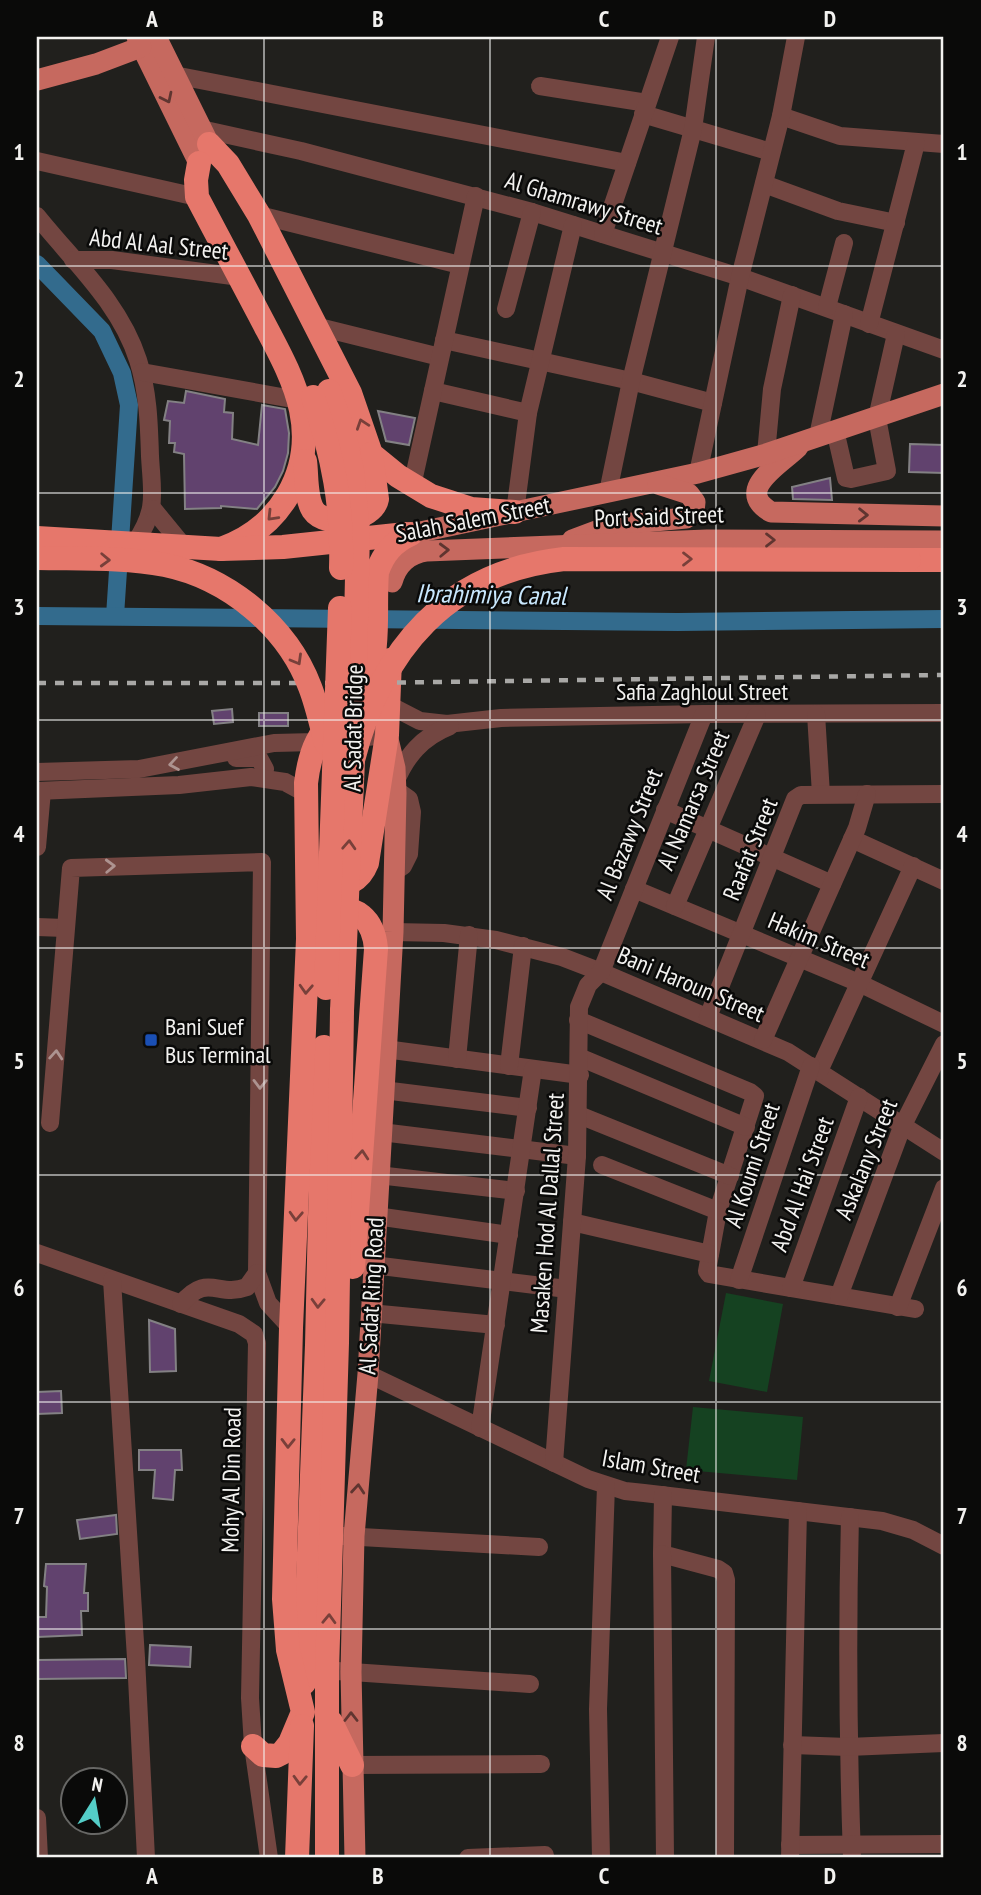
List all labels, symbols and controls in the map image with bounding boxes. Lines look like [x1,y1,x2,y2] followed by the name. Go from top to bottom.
[145,4,158,33] text: A
[372,4,384,33] text: B
[599,4,610,33] text: C
[824,4,836,33] text: D
[158,91,172,103] one-way arrow
[14,137,25,166] text: 1
[957,137,968,166] text: 1
[501,164,667,242] street label: Al Ghamrawy Street
[88,221,230,267] street label: Abd Al Aal Street
[14,364,25,393] text: 2
[957,364,968,393] text: 2
[356,418,370,430] one-way arrow
[393,489,553,549] street label: Salah Salem Street
[594,498,725,534] street label: Port Said Street
[857,507,868,522] one-way arrow
[268,508,281,521] one-way arrow
[765,532,775,548] one-way arrow
[439,543,450,558] one-way arrow
[682,551,692,567] one-way arrow
[100,553,111,568] one-way arrow
[416,576,569,612] water label: Ibrahimiya Canal
[14,592,25,621] text: 3
[957,592,968,621] text: 3
[288,653,301,666] one-way arrow
[336,664,370,792] street label: Al Sadat Bridge
[616,676,788,707] street label: Safia Zaghloul Street
[650,725,736,875] street label: Al Namarsa Street
[169,756,180,771] one-way arrow
[589,764,669,904] street label: Al Bazawy Street
[715,793,785,905] street label: Raafat Street
[14,819,25,848] text: 4
[957,819,968,848] text: 4
[342,839,357,850] one-way arrow
[105,858,116,873] one-way arrow
[764,905,875,975] street label: Hakim Street
[613,939,770,1029] street label: Bani Haroun Street
[298,984,313,995] one-way arrow
[165,1011,271,1070] place label: Bani Suef Bus Terminal
[143,1032,159,1048] marker: Bani Suef Bus Terminal
[14,1046,25,1075] text: 5
[957,1046,968,1075] text: 5
[48,1050,63,1061] one-way arrow
[252,1079,268,1090] one-way arrow
[523,1091,571,1334] street label: Masaken Hod Al Dallal Street
[828,1094,904,1224] street label: Askalany Street
[717,1098,787,1231] street label: Al Koumi Street
[763,1112,841,1256] street label: Abd Al Hai Street
[354,1149,369,1160] one-way arrow
[288,1211,303,1222] one-way arrow
[351,1217,391,1375] street label: Al Sadat Ring Road
[14,1273,25,1302] text: 6
[957,1273,968,1302] text: 6
[310,1298,325,1309] one-way arrow
[214,1407,248,1553] street label: Mohy Al Din Road
[280,1439,296,1449] one-way arrow
[599,1442,703,1490] street label: Islam Street
[350,1483,365,1494] one-way arrow
[14,1501,25,1530] text: 7
[957,1501,968,1530] text: 7
[321,1613,336,1624] one-way arrow
[344,1711,359,1722] one-way arrow
[14,1728,25,1757] text: 8
[957,1728,968,1757] text: 8
[60,1766,130,1836] north arrow
[90,1772,105,1797] text: N
[293,1775,308,1786] one-way arrow
[145,1861,158,1890] text: A
[372,1861,384,1890] text: B
[599,1861,610,1890] text: C
[824,1861,836,1890] text: D

